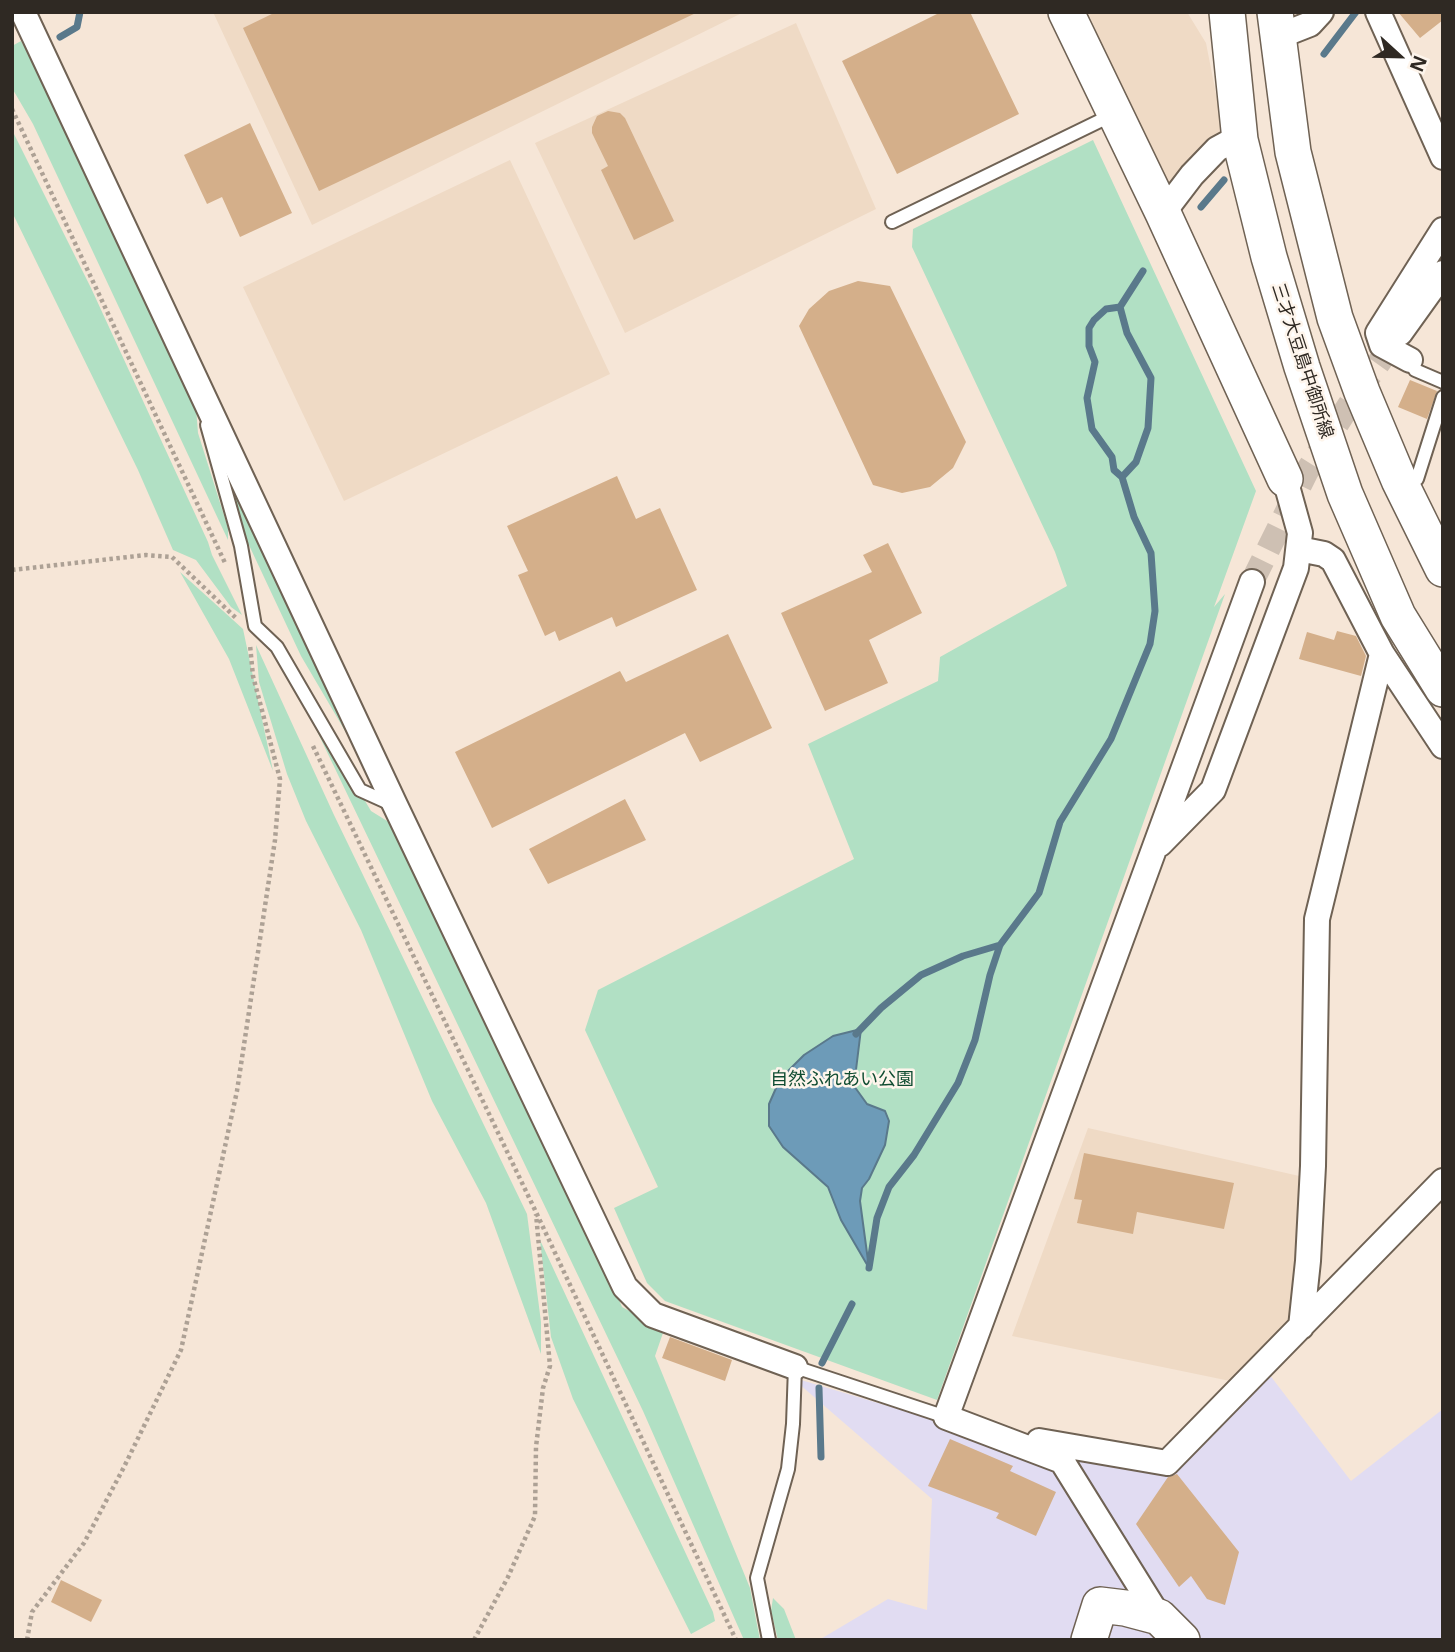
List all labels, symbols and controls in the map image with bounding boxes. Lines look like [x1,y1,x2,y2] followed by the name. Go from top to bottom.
[1364,21,1434,91] north arrow
[1404,52,1433,76] text: N
[1267,281,1337,441] street label: 三才大豆島中御所線
[770,1069,914,1091] park label: 自然ふれあい公園

